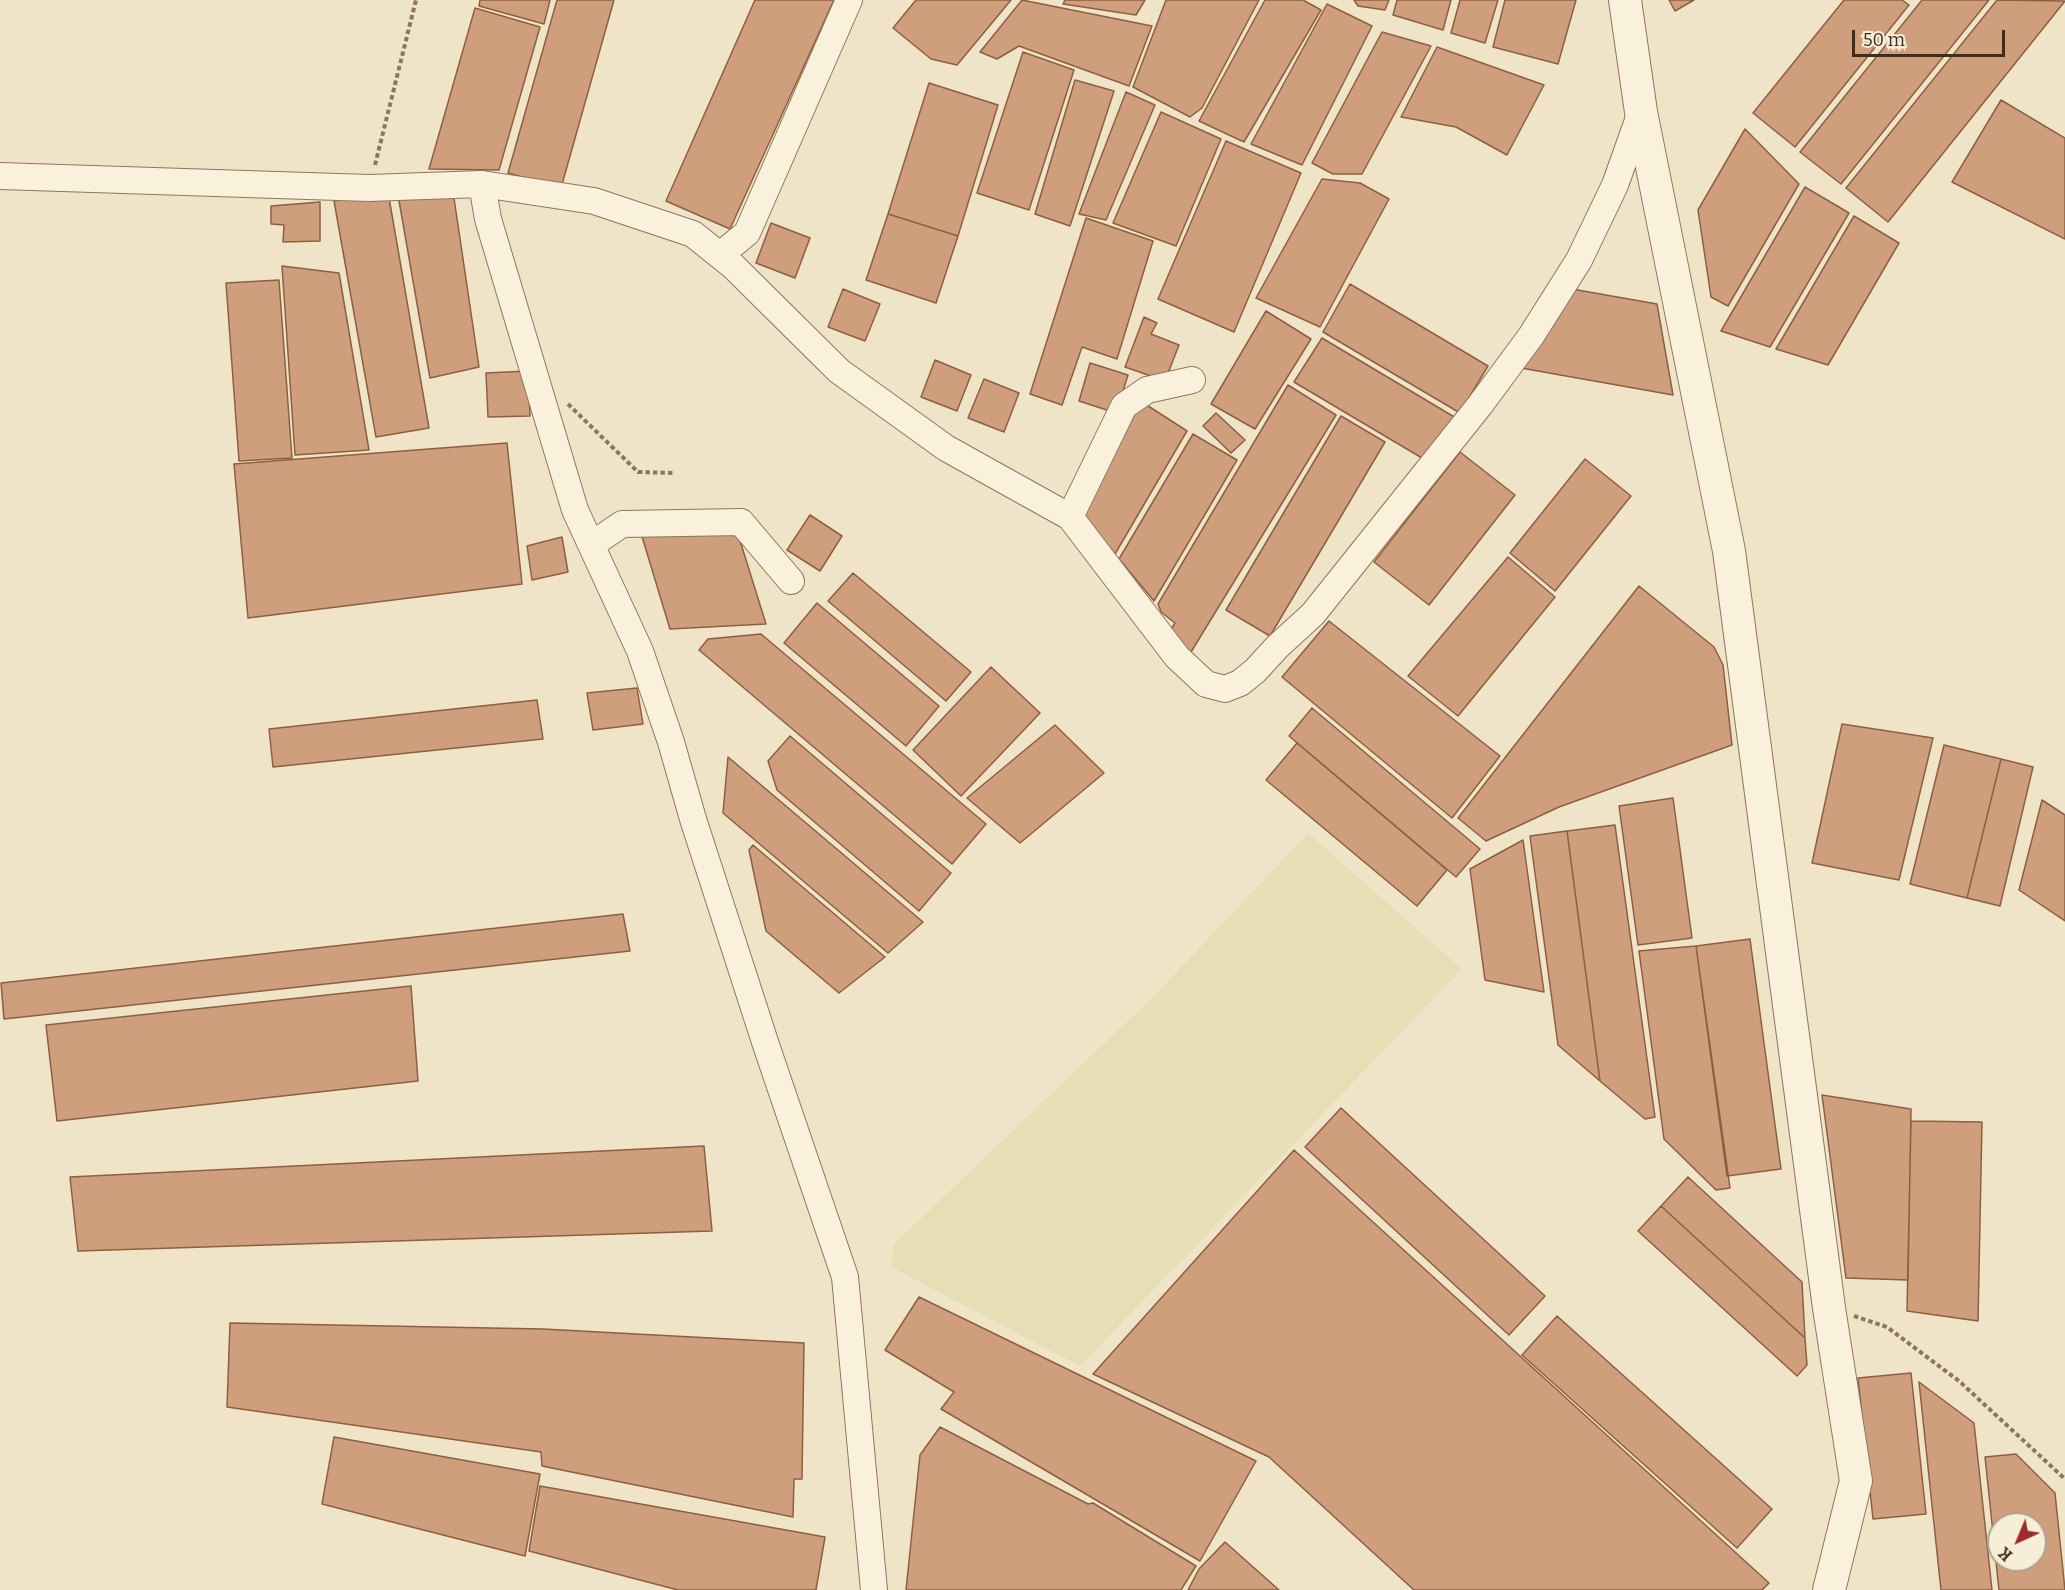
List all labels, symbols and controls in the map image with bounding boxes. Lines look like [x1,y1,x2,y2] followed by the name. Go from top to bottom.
[1855,18,2008,56] scale bar
[1863,29,1905,51] text: 50 m
[1987,1512,2047,1572] north arrow
[1995,1543,2016,1565] text: K

